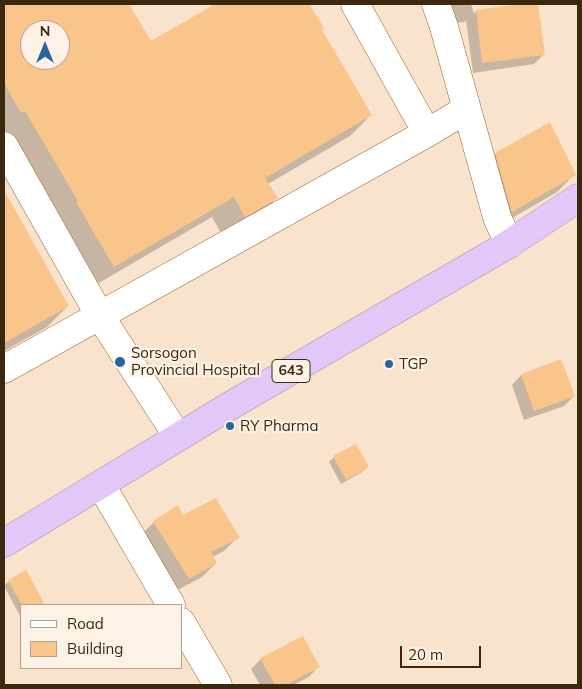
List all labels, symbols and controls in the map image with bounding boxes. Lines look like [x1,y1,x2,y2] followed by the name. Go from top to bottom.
[20,20,70,70] north arrow
[40,22,50,40] text: N
[131,344,260,379] place label: Sorsogon Provincial Hospital
[113,355,127,369] marker: Sorsogon Provincial Hospital
[399,355,428,373] place label: TGP
[383,358,395,370] marker: TGP
[272,360,310,382] road number: 643
[240,417,318,435] place label: RY Pharma
[224,420,236,432] marker: RY Pharma
[20,604,182,669] legend
[67,614,104,633] text: Road
[402,636,483,668] scale bar
[67,639,123,658] text: Building
[408,645,443,664] text: 20 m

